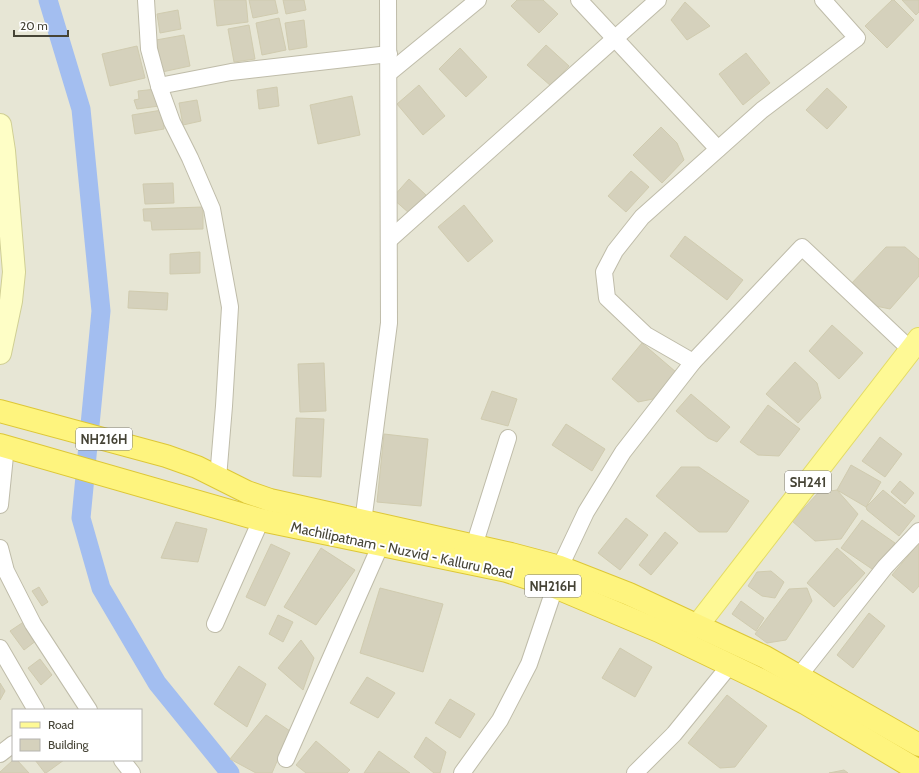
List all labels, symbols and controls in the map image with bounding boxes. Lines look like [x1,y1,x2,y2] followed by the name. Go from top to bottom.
[14,12,68,38] scale bar
[20,18,48,33] text: 20 m
[76,428,132,450] road number: NH216H
[785,471,831,493] road number: SH241
[289,518,515,582] street label: Machilipatnam - Nuzvid - Kalluru Road
[525,575,581,597] road number: NH216H
[12,709,142,761] legend
[48,717,74,732] text: Road
[48,737,90,752] text: Building

